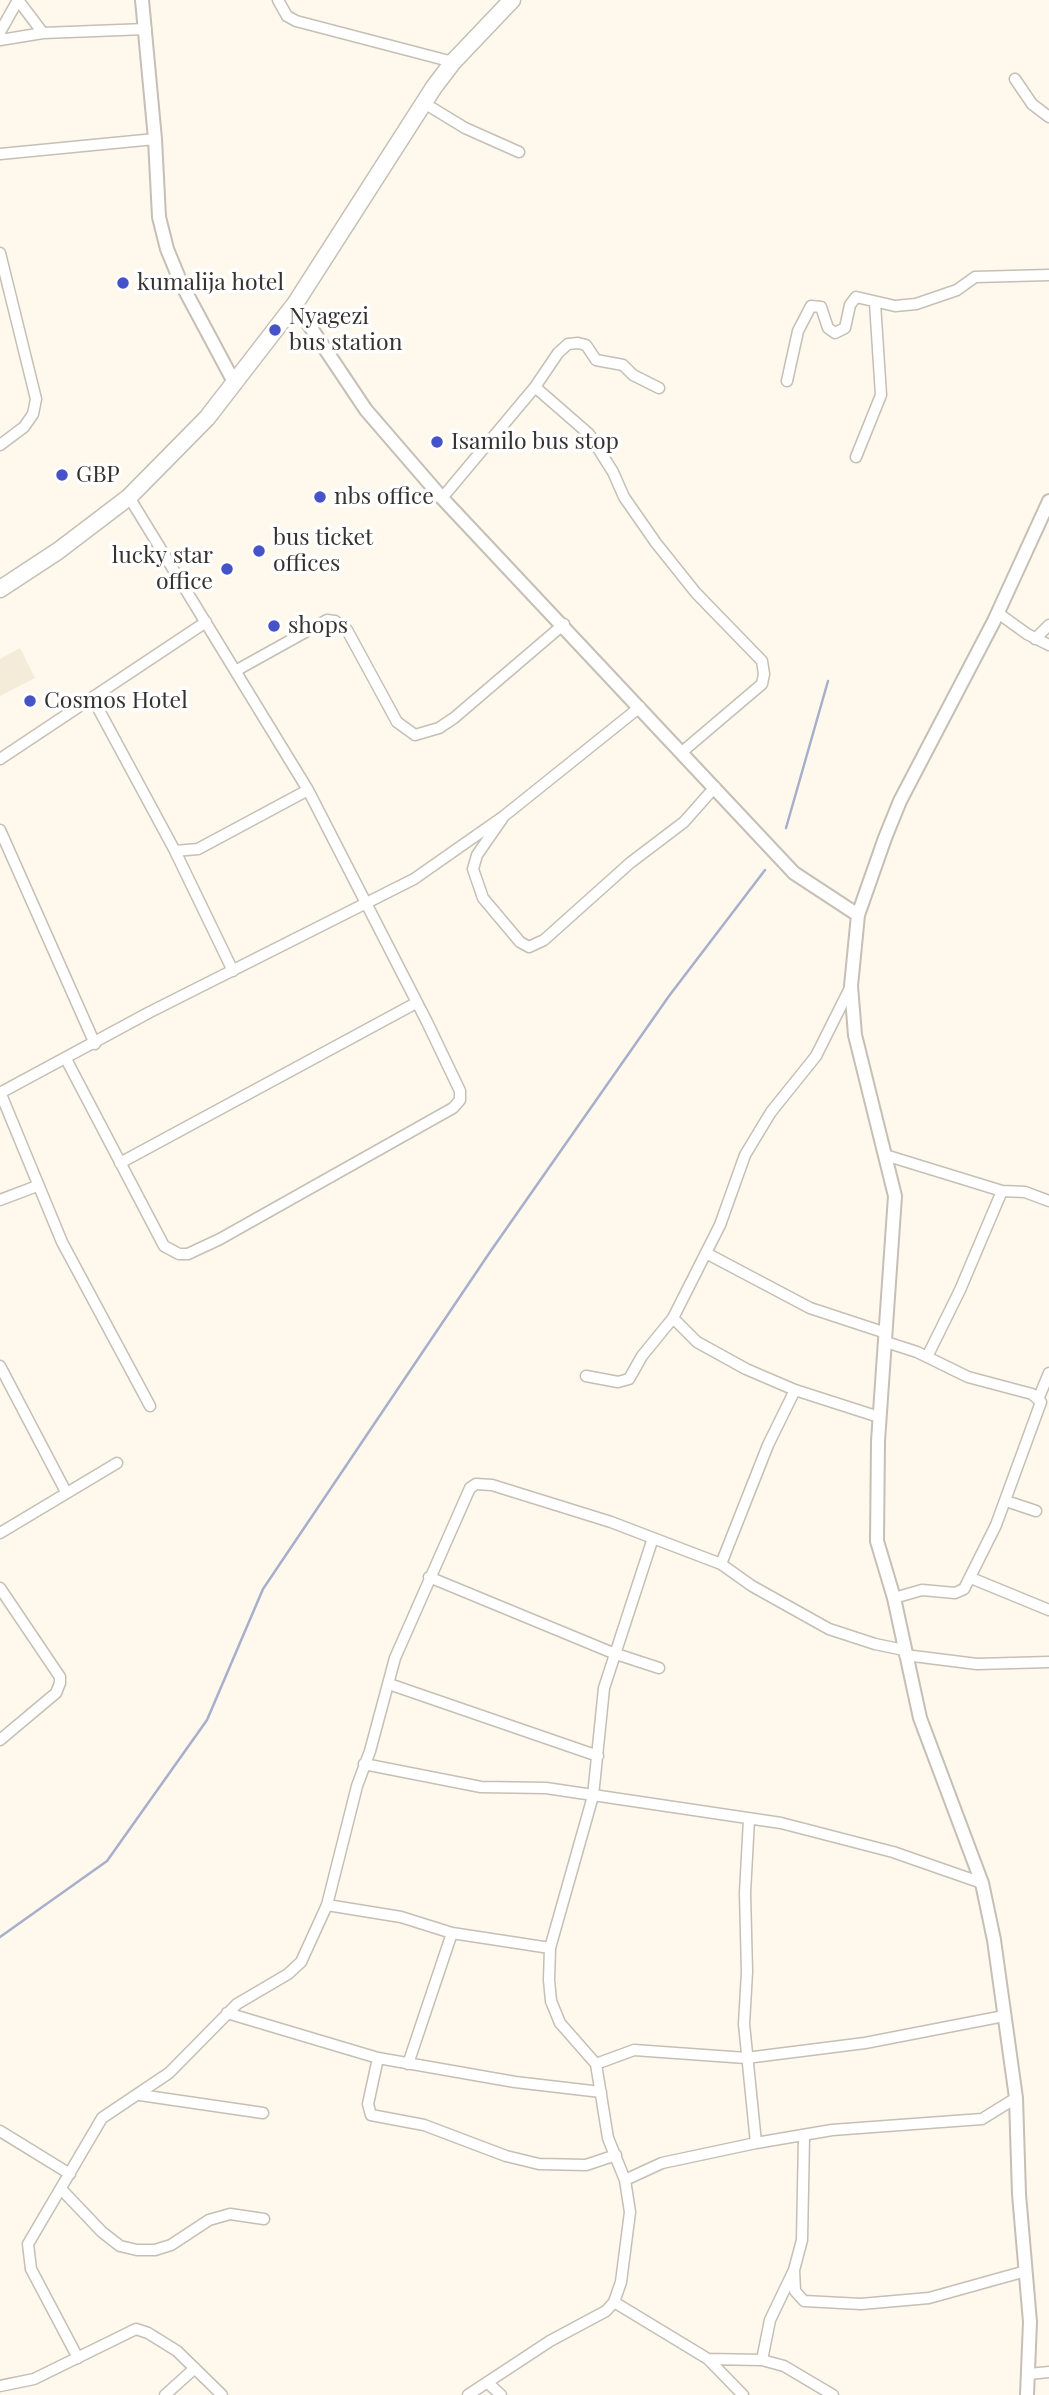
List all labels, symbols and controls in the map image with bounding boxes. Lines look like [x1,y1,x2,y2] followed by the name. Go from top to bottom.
[137,269,284,297] place label: kumalija hotel
[115,275,131,291] marker: kumalija hotel
[289,303,402,357] place label: Nyagezi bus station
[267,322,283,338] marker: Nyagezi bus station
[451,428,619,456] place label: Isamilo bus stop
[429,434,445,450] marker: Isamilo bus stop
[76,461,120,489] place label: GBP
[54,467,70,483] marker: GBP
[334,483,434,511] place label: nbs office
[312,489,328,505] marker: nbs office
[273,524,373,578] place label: bus ticket offices
[112,542,213,596] place label: lucky star office
[251,543,267,559] marker: bus ticket offices
[219,561,235,577] marker: lucky star office
[288,612,348,640] place label: shops
[266,618,282,634] marker: shops
[44,687,188,715] place label: Cosmos Hotel
[22,693,38,709] marker: Cosmos Hotel

